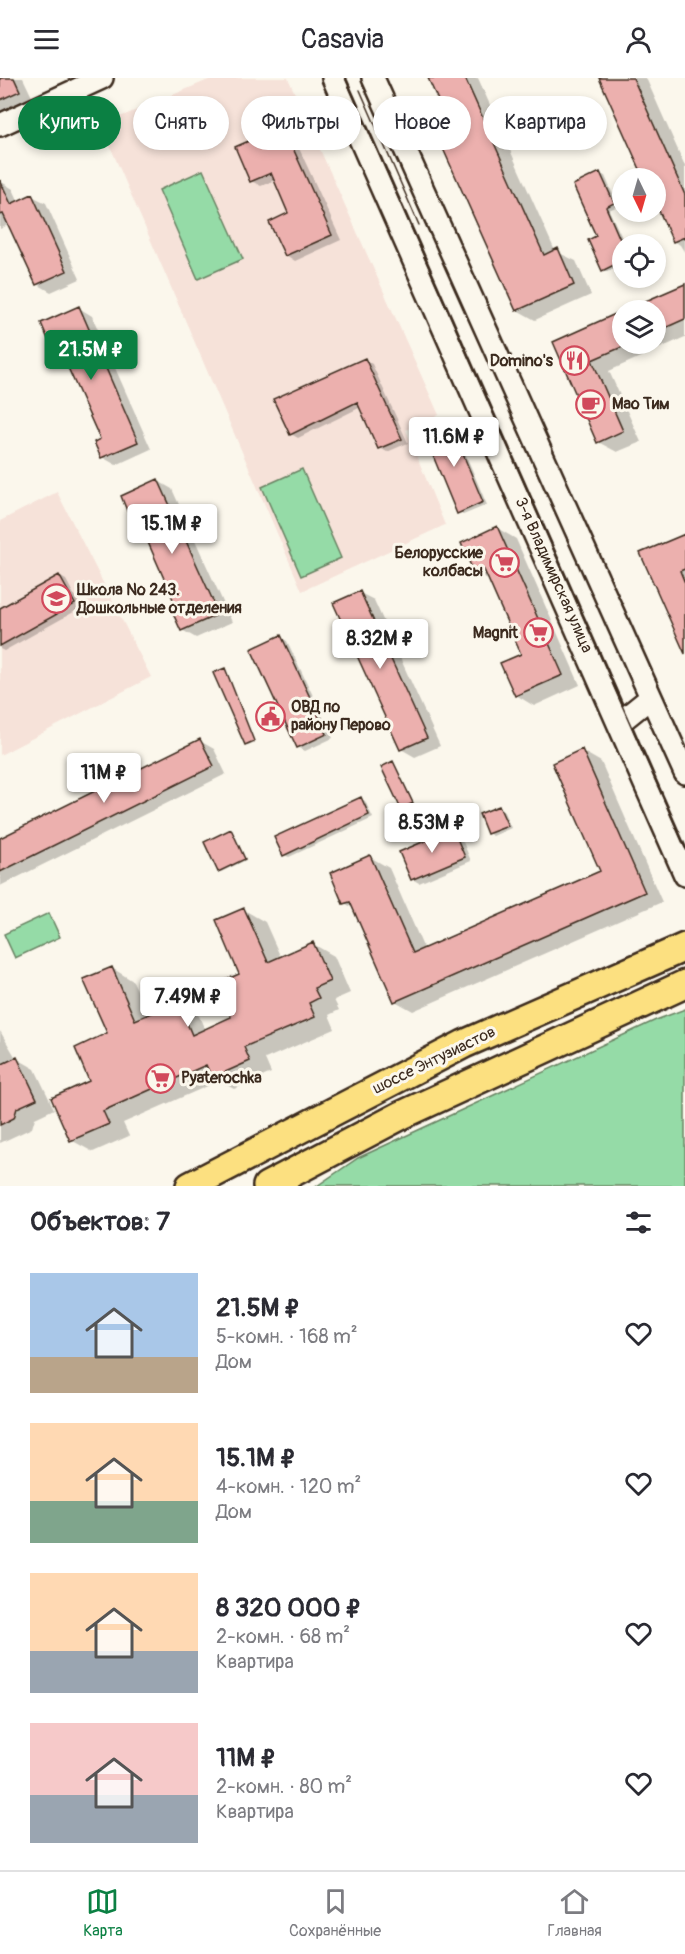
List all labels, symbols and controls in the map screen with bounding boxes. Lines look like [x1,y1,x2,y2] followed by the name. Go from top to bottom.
[30,23,63,56] icon: menu
[301,23,384,56] text: Casavia
[622,23,655,56] icon: person
[18,96,121,150] chip: Купить
[133,96,229,150] chip: Снять
[241,96,361,150] chip: Фильтры
[373,96,471,150] chip: Новое
[483,96,607,150] chip: Квартира
[612,168,666,222] north arrow
[612,168,666,354] map controls
[612,234,666,288] button: locate
[612,300,666,354] button: layers
[36,330,146,381] pin: 21.5M ₽
[59,337,123,362] text: 21.5M ₽
[558,345,590,377] restaurant icon: Domino's
[490,351,554,371] place label: Domino's
[575,388,607,420] cafe icon: Мао Тим
[612,394,670,414] place label: Мао Тим
[399,417,509,468] pin: 11.6M ₽
[423,424,485,449] text: 11.6M ₽
[511,494,597,656] street label: 3-я Владимирская улица
[117,504,227,555] pin: 15.1M ₽
[141,511,203,536] text: 15.1M ₽
[395,543,484,581] place label: Белорусские колбасы
[488,546,520,578] supermarket icon: Белорусские колбасы
[76,580,242,618] place label: Школа № 243. Дошкольные отделения
[40,583,72,615] school or university icon: Школа № 243. Дошкольные отделения
[523,617,555,649] supermarket icon: Magnit
[325,619,435,670] pin: 8.32M ₽
[473,623,519,643] place label: Magnit
[346,626,414,651] text: 8.32M ₽
[291,697,391,735] place label: ОВД по району Перово
[254,700,286,732] public building icon: ОВД по району Перово
[62,753,146,804] pin: 11M ₽
[81,760,127,785] text: 11M ₽
[377,803,487,854] pin: 8.53M ₽
[398,810,466,835] text: 8.53M ₽
[133,977,243,1028] pin: 7.49M ₽
[154,984,222,1009] text: 7.49M ₽
[369,1022,499,1098] street label: шоссе Энтузиастов
[144,1062,176,1094] supermarket icon: Pyaterochka
[181,1068,262,1088] place label: Pyaterochka
[30,1206,170,1238] text: Объектов: 7
[622,1206,655,1239] icon: filters
[216,1292,300,1324] text: 21.5M ₽
[78,1297,150,1369] icon: home
[622,1317,655,1350] icon: heart
[216,1324,358,1349] text: 5-комн. · 168 m²
[216,1349,252,1374] text: Дом
[216,1442,296,1474] text: 15.1M ₽
[78,1447,150,1519] icon: home
[622,1467,655,1500] icon: heart
[216,1474,361,1499] text: 4-комн. · 120 m²
[216,1499,252,1524] text: Дом
[216,1592,362,1624] text: 8 320 000 ₽
[78,1597,150,1669] icon: home
[622,1617,655,1650] icon: heart
[216,1624,350,1649] text: 2-комн. · 68 m²
[216,1649,294,1674] text: Квартира
[216,1742,276,1774] text: 11M ₽
[78,1747,150,1819] icon: home
[622,1767,655,1800] icon: heart
[216,1774,352,1799] text: 2-комн. · 80 m²
[216,1799,294,1824] text: Квартира
[83,1885,123,1941] tab: Карта
[289,1885,381,1941] tab: Сохранённые
[548,1885,602,1941] tab: Главная

